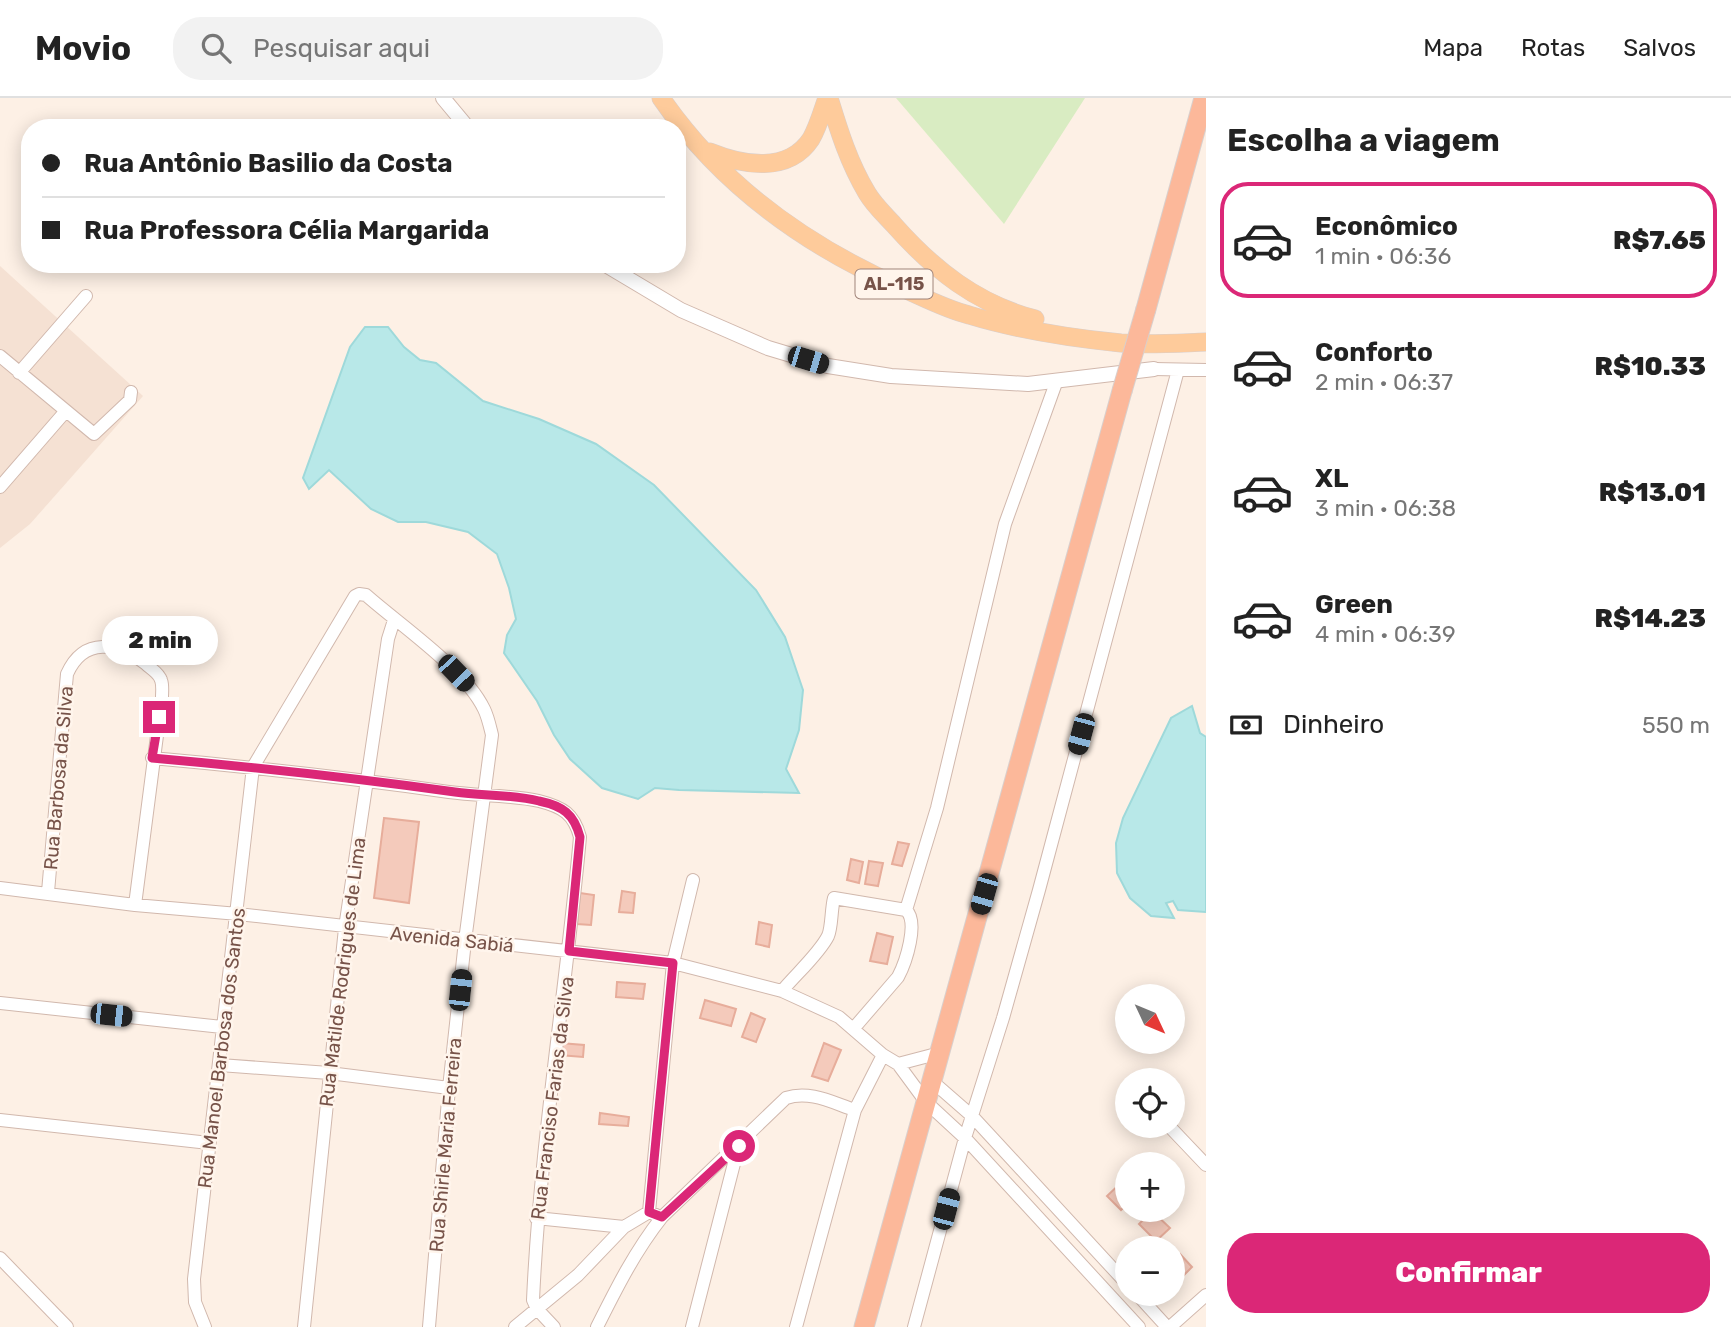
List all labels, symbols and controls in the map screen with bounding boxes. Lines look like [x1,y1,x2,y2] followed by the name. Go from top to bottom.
[173,17,663,80] search box
[35,29,131,68] text: Movio
[197,29,235,67] icon: search
[253,33,430,64] text: Pesquisar aqui
[1423,34,1483,62] text: Mapa
[1521,34,1585,62] text: Rotas
[1623,34,1696,62] text: Salvos
[1227,121,1500,159] text: Escolha a viagem
[84,148,453,179] text: Rua Antônio Basilio da Costa
[1231,209,1294,272] icon: car
[1315,211,1458,242] text: Econômico
[84,215,489,246] text: Rua Professora Célia Margarida
[1613,225,1706,256] text: R$7.65
[1315,242,1451,270] text: 1 min · 06:36
[856,270,932,299] road number: AL-115
[1231,335,1294,398] icon: car
[1315,337,1433,368] text: Conforto
[785,344,832,376] car
[1595,351,1706,382] text: R$10.33
[1315,368,1453,396] text: 2 min · 06:37
[1231,461,1294,524] icon: car
[1315,463,1348,494] text: XL
[1599,477,1706,508] text: R$13.01
[1315,494,1456,522] text: 3 min · 06:38
[1231,587,1294,650] icon: car
[1315,589,1393,620] text: Green
[1595,603,1706,634] text: R$14.23
[101,616,217,664] callout: 2 min
[1315,620,1456,648] text: 4 min · 06:39
[128,626,192,654] text: 2 min
[434,651,479,695] car
[39,685,78,871] street label: Rua Barbosa da Silva
[143,701,175,733] route end
[1227,706,1265,744] icon: cash
[1283,709,1384,740] text: Dinheiro
[1066,711,1097,757] car
[1642,711,1710,739] text: 550 m
[315,836,370,1108] street label: Rua Matilde Rodrigues de Lima
[969,871,1000,917] car
[193,906,250,1190] street label: Rua Manoel Barbosa dos Santos
[389,922,515,957] street label: Avenida Sabiá
[448,968,473,1012] car
[526,975,579,1221] street label: Rua Franciso Farias da Silva
[1115,984,1185,1054] north arrow
[1115,984,1185,1306] map controls
[90,1002,133,1028] car
[425,1037,466,1253] street label: Rua Shirle Maria Ferreira
[1115,1068,1185,1138] button: locate
[723,1130,755,1162] route start
[1115,1152,1185,1222] button: +
[931,1186,962,1232] car
[1227,1233,1710,1313] button: Confirmar
[1115,1236,1185,1306] button: −

